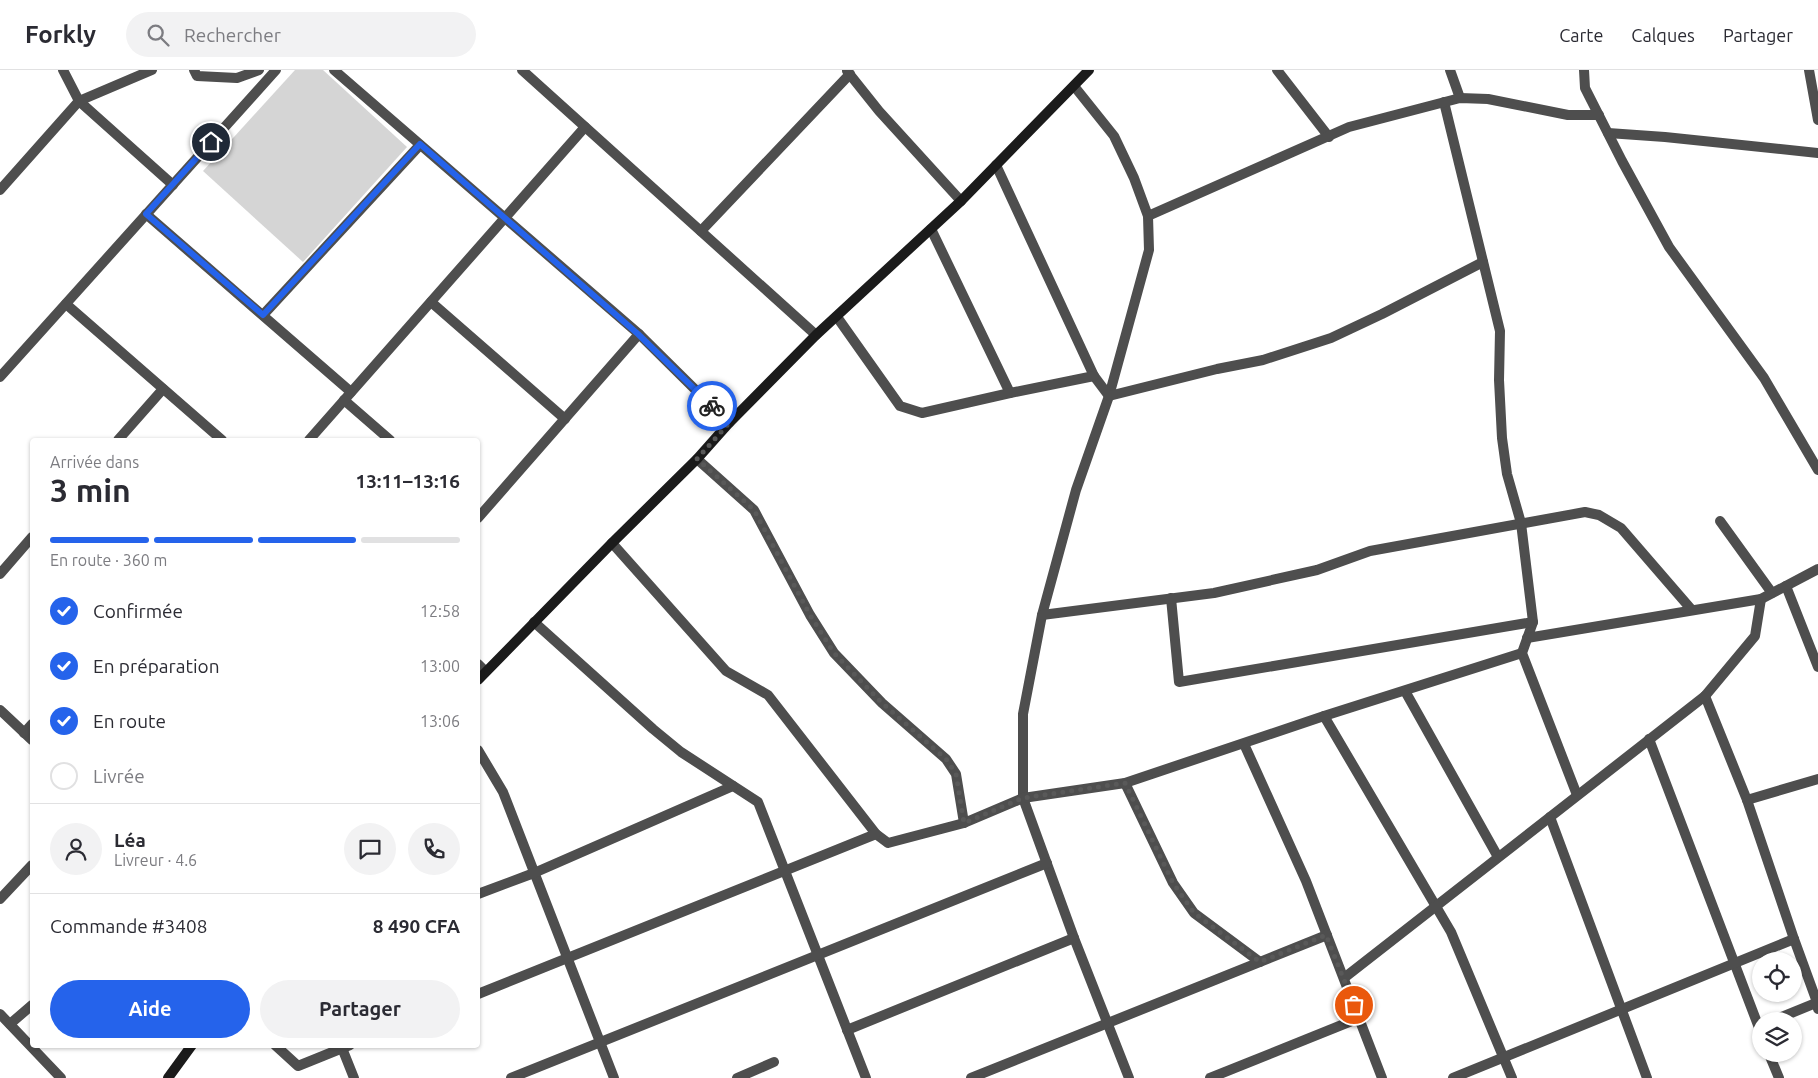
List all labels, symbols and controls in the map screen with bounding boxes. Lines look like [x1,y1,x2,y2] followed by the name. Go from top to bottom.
[126,12,476,57] search box
[25,21,96,48] text: Forkly
[144,21,172,49] icon: search
[184,24,281,46] text: Rechercher
[1559,25,1603,45] text: Carte
[1631,25,1695,45] text: Calques
[1723,25,1793,45] text: Partager
[190,121,232,163] pin
[197,128,225,156] icon: home
[687,381,737,431] courier
[698,392,726,420] icon: bike
[50,453,139,471] text: Arrivée dans
[355,470,460,492] text: 13:11–13:16
[50,472,131,508] text: 3 min
[50,551,167,569] text: En route · 360 m
[50,597,78,625] icon: check
[93,600,183,622] text: Confirmée
[420,602,460,620] text: 12:58
[50,652,78,680] icon: check
[93,655,220,677] text: En préparation
[420,657,460,675] text: 13:00
[50,707,78,735] icon: check
[93,710,166,732] text: En route
[420,712,460,730] text: 13:06
[93,765,145,787] text: Livrée
[50,823,102,875] button: person
[344,823,396,875] button: chat
[408,823,460,875] button: phone
[114,829,146,851] text: Léa
[114,851,197,869] text: Livreur · 4.6
[50,915,207,937] text: Commande #3408
[373,915,460,937] text: 8 490 CFA
[1752,952,1802,1062] map controls
[1752,952,1802,1002] button: locate
[50,980,250,1038] button: Aide
[260,980,460,1038] button: Partager
[1333,984,1375,1026] pin
[1340,991,1368,1019] icon: bag
[1752,1012,1802,1062] button: layers

